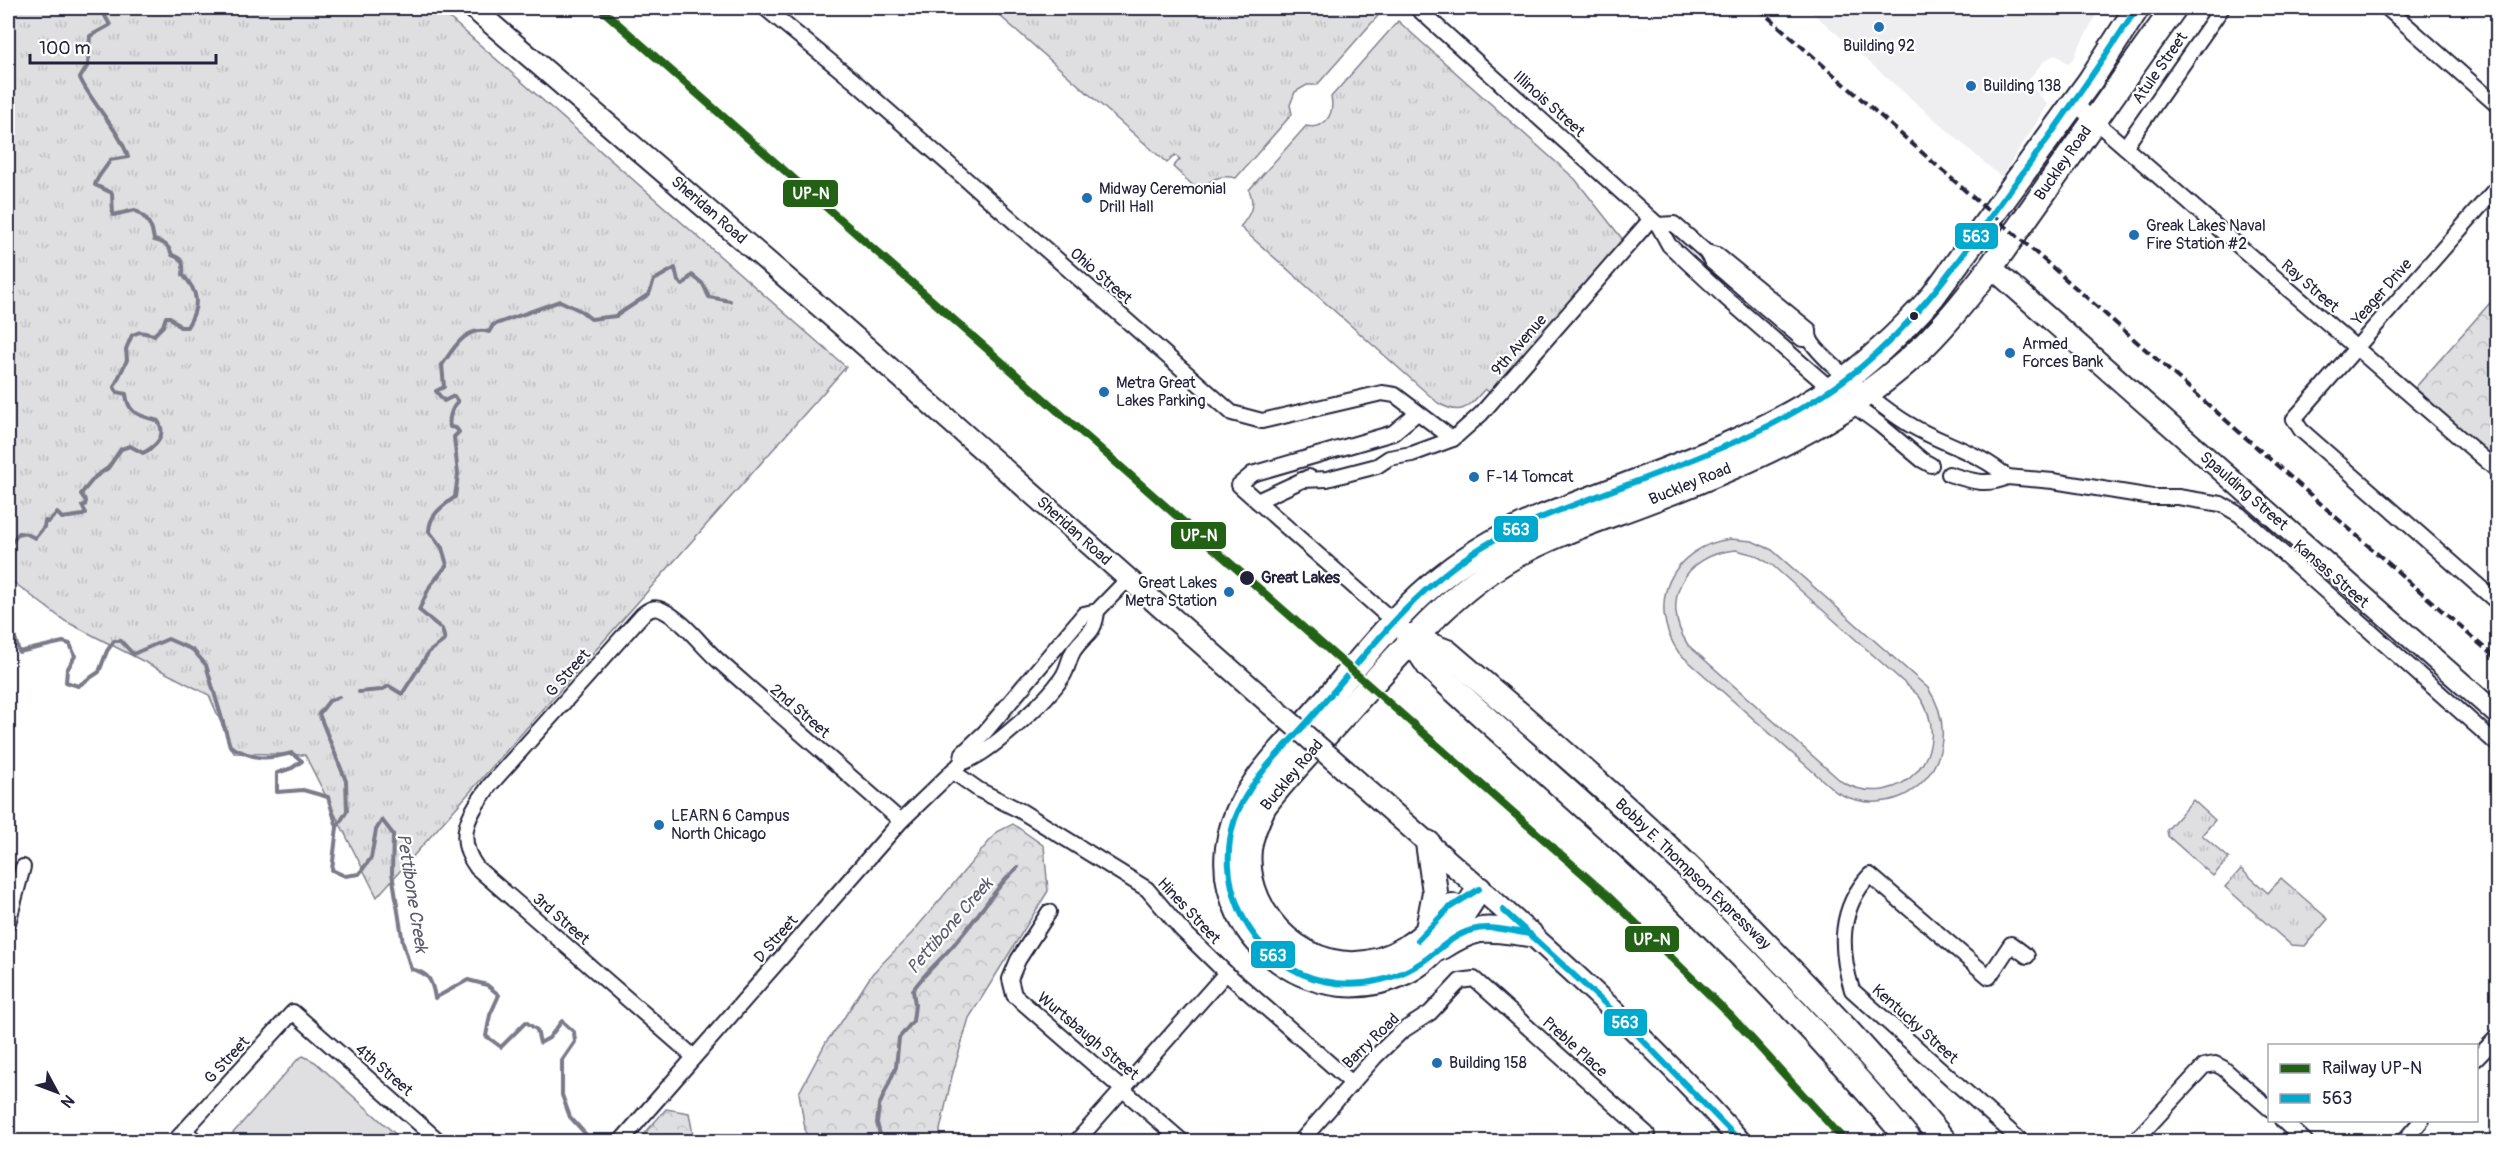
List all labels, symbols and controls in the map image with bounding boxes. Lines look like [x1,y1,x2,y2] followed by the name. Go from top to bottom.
[1872,20,1886,34] marker: Building 92
[30,27,216,65] scale bar
[2128,28,2192,108] street label: Atule Street
[1843,36,1915,56] place label: Building 92
[39,37,91,60] text: 100 m
[1509,67,1589,142] street label: Illinois Street
[1983,76,2061,96] place label: Building 138
[1964,79,1978,93] marker: Building 138
[2030,122,2096,204] street label: Buckley Road
[667,172,751,248] street label: Sheridan Road
[782,179,839,208] line badge: UP-N
[1099,179,1226,217] place label: Midway Ceremonial Drill Hall
[792,184,830,204] text: UP-N
[1080,191,1094,205] marker: Midway Ceremonial Drill Hall
[2146,216,2266,254] place label: Greak Lakes Naval Fire Station #2
[1954,222,1999,250] line badge: 563
[1963,227,1990,247] text: 563
[2127,228,2141,242] marker: Greak Lakes Naval Fire Station #2
[1066,243,1137,309] street label: Ohio Street
[2347,254,2417,330] street label: Yeager Drive
[2277,255,2344,317] street label: Ray Street
[1487,310,1551,380] street label: 9th Avenue
[1908,310,1920,322] unlabelled marker
[2022,334,2104,372] place label: Armed Forces Bank
[2003,346,2017,360] marker: Armed Forces Bank
[1116,373,1205,411] place label: Metra Great Lakes Parking
[1097,385,1111,399] marker: Metra Great Lakes Parking
[2196,447,2293,535] street label: Spaulding Street
[1646,458,1734,510] street label: Buckley Road
[1486,467,1574,487] place label: F-14 Tomcat
[1467,470,1481,484] marker: F-14 Tomcat
[1032,492,1116,570] street label: Sheridan Road
[1493,515,1539,543] line badge: 563
[1503,520,1530,540] text: 563
[1170,521,1227,550] line badge: UP-N
[1180,526,1218,546] text: UP-N
[2289,536,2373,613] street label: Kansas Street
[1261,568,1341,588] place label: Great Lakes
[1238,569,1256,587] marker: Great Lakes
[1125,573,1217,611] place label: Great Lakes Metra Station
[1222,585,1236,599] marker: Great Lakes Metra Station
[541,645,595,701] street label: G Street
[766,680,834,743] street label: 2nd Street
[1256,735,1328,815] street label: Buckley Road
[1611,794,1775,954] street label: Bobby E. Thompson Expressway
[671,806,789,844] place label: LEARN 6 Campus North Chicago
[652,818,666,832] marker: LEARN 6 Campus North Chicago
[391,832,433,956] water label: Pettibone Creek
[902,872,999,979] water label: Pettibone Creek
[1153,874,1225,949] street label: Hines Street
[528,889,594,950] street label: 3rd Street
[750,911,803,967] street label: D Street
[1624,925,1680,953] line badge: UP-N
[1633,930,1671,950] text: UP-N
[1250,940,1296,969] line badge: 563
[1260,946,1287,966] text: 563
[1868,980,1963,1068] street label: Kentucky Street
[1033,988,1143,1085] street label: Wurtsbaugh Street
[1603,1008,1648,1037] line badge: 563
[1338,1009,1404,1073] street label: Barry Road
[1538,1012,1612,1082] street label: Preble Place
[1612,1013,1639,1033] text: 563
[200,1032,254,1088] street label: G Street
[351,1039,417,1101] street label: 4th Street
[2268,1044,2478,1122] legend
[1449,1053,1527,1073] place label: Building 158
[1430,1056,1444,1070] marker: Building 158
[2322,1057,2422,1080] text: Railway UP-N
[27,1062,87,1122] north arrow
[2322,1087,2352,1110] text: 563
[56,1091,79,1112] text: N

